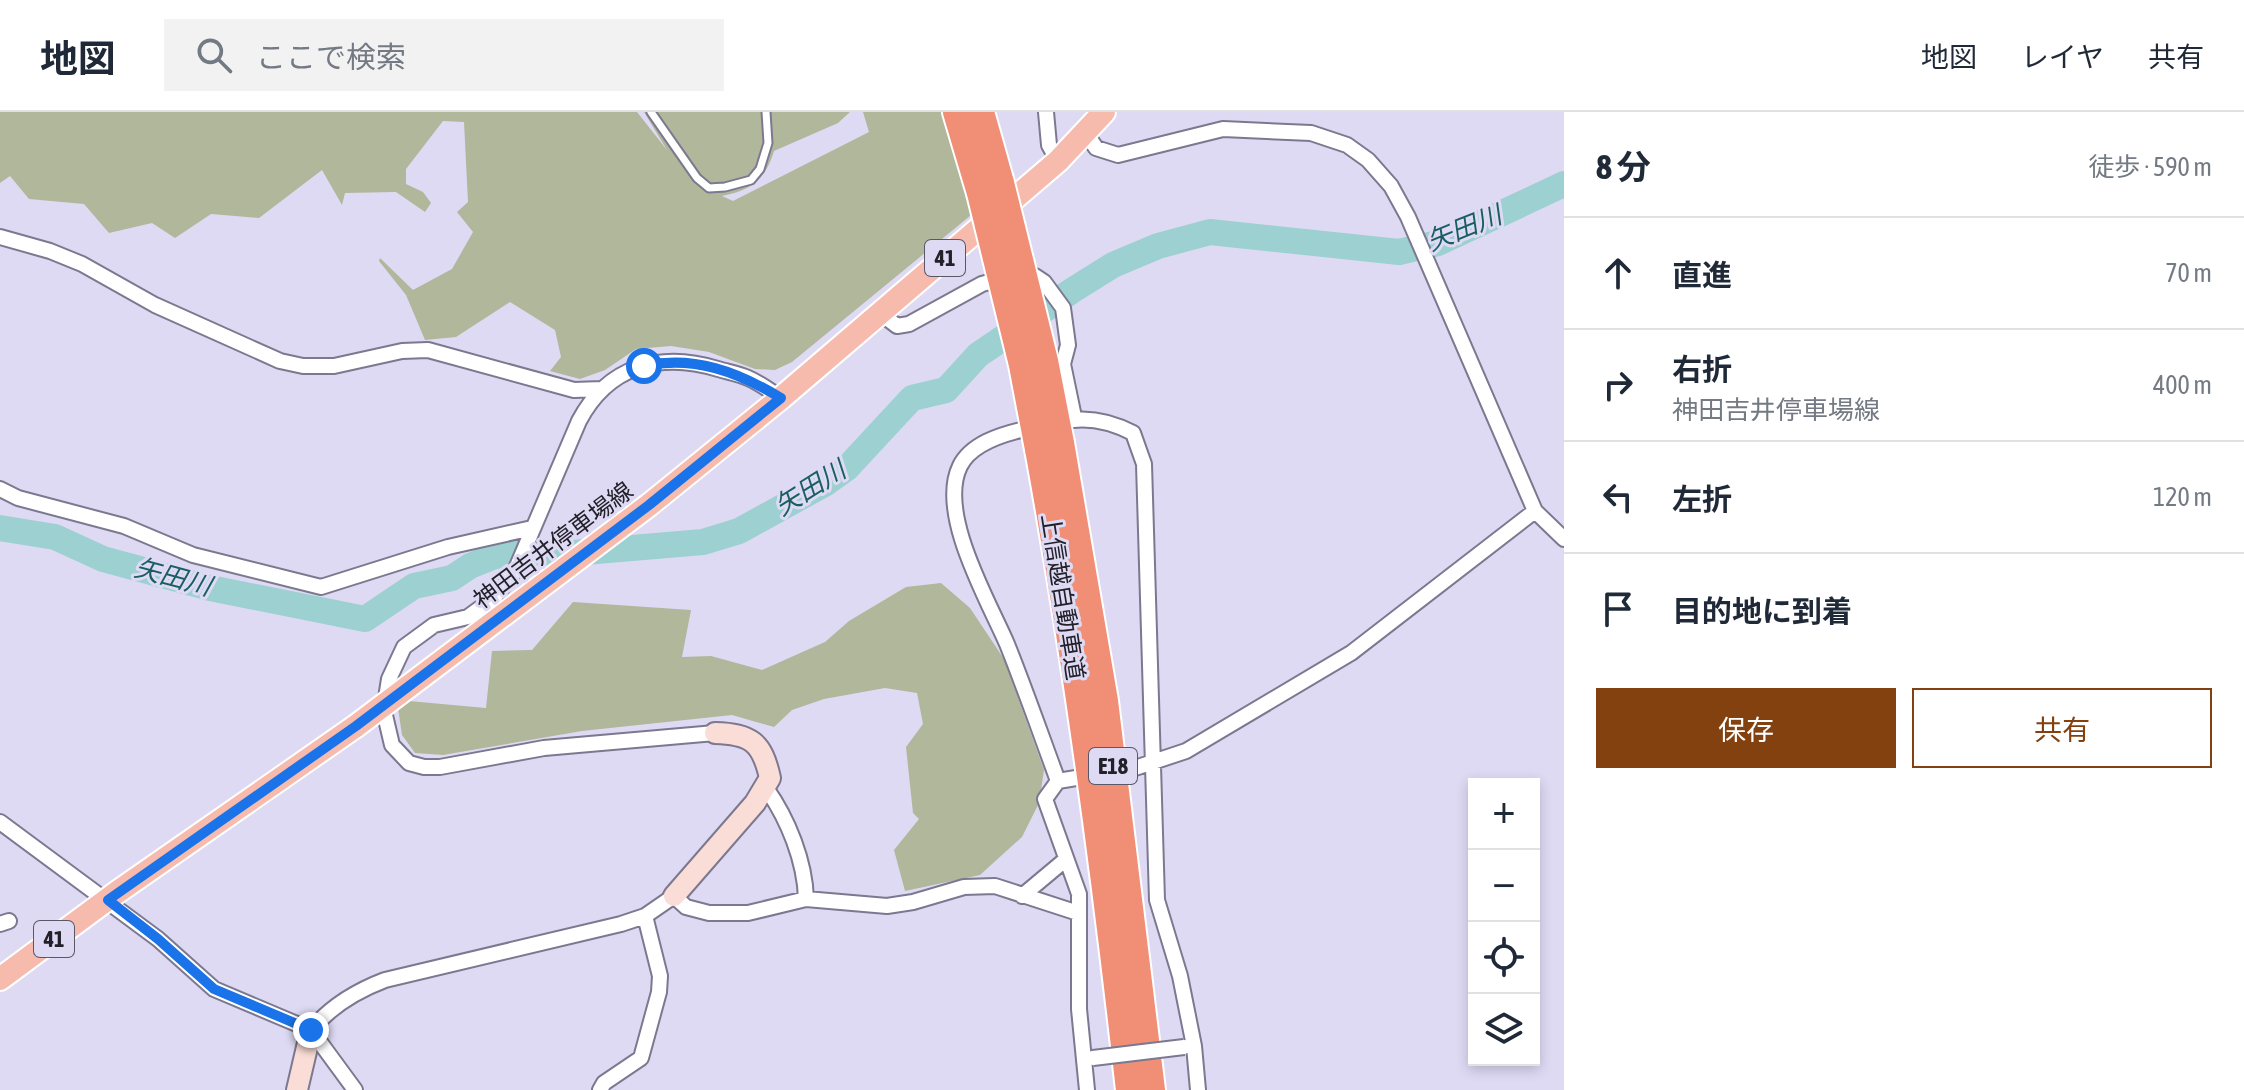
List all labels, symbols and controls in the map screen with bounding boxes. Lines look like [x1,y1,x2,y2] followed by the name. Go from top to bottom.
[164,19,724,91] search box
[192,33,236,77] icon: search
[40,37,116,80] text: 地図
[256,40,406,74] text: ここで検索
[1921,41,1977,73] text: 地図
[2021,41,2104,73] text: レイヤ
[2148,41,2204,73] text: 共有
[1596,147,1651,186] text: 8 分
[2088,152,2212,182] text: 徒歩 · 590 m
[1422,198,1509,257] water label: 矢田川
[925,240,965,276] road number: 41
[1596,251,1640,295] icon: ahead
[1672,258,1732,292] text: 直進
[2165,258,2212,288] text: 70 m
[626,348,662,384] route start
[1672,352,1732,386] text: 右折
[1596,363,1640,407] icon: right
[2153,370,2212,400] text: 400 m
[1672,395,1880,425] text: 神田吉井停車場線
[769,453,854,521] water label: 矢田川
[1596,475,1640,519] icon: left
[468,476,638,614] street label: 神田吉井停車場線
[1672,482,1732,516] text: 左折
[2153,482,2212,512] text: 120 m
[1037,512,1089,682] street label: 上信越自動車道
[131,552,217,602] water label: 矢田川
[1596,587,1640,631] icon: arrive
[1672,594,1852,628] text: 目的地に到着
[1596,688,1896,768] button: 保存
[1912,688,2212,768] button: 共有
[1089,748,1137,784] road number: E18
[1468,778,1540,1066] map controls
[1468,778,1540,850] button: +
[1468,850,1540,922] button: −
[34,921,74,957] road number: 41
[1468,922,1540,994] button: locate
[1468,994,1540,1066] button: layers
[293,1012,329,1048] route end

